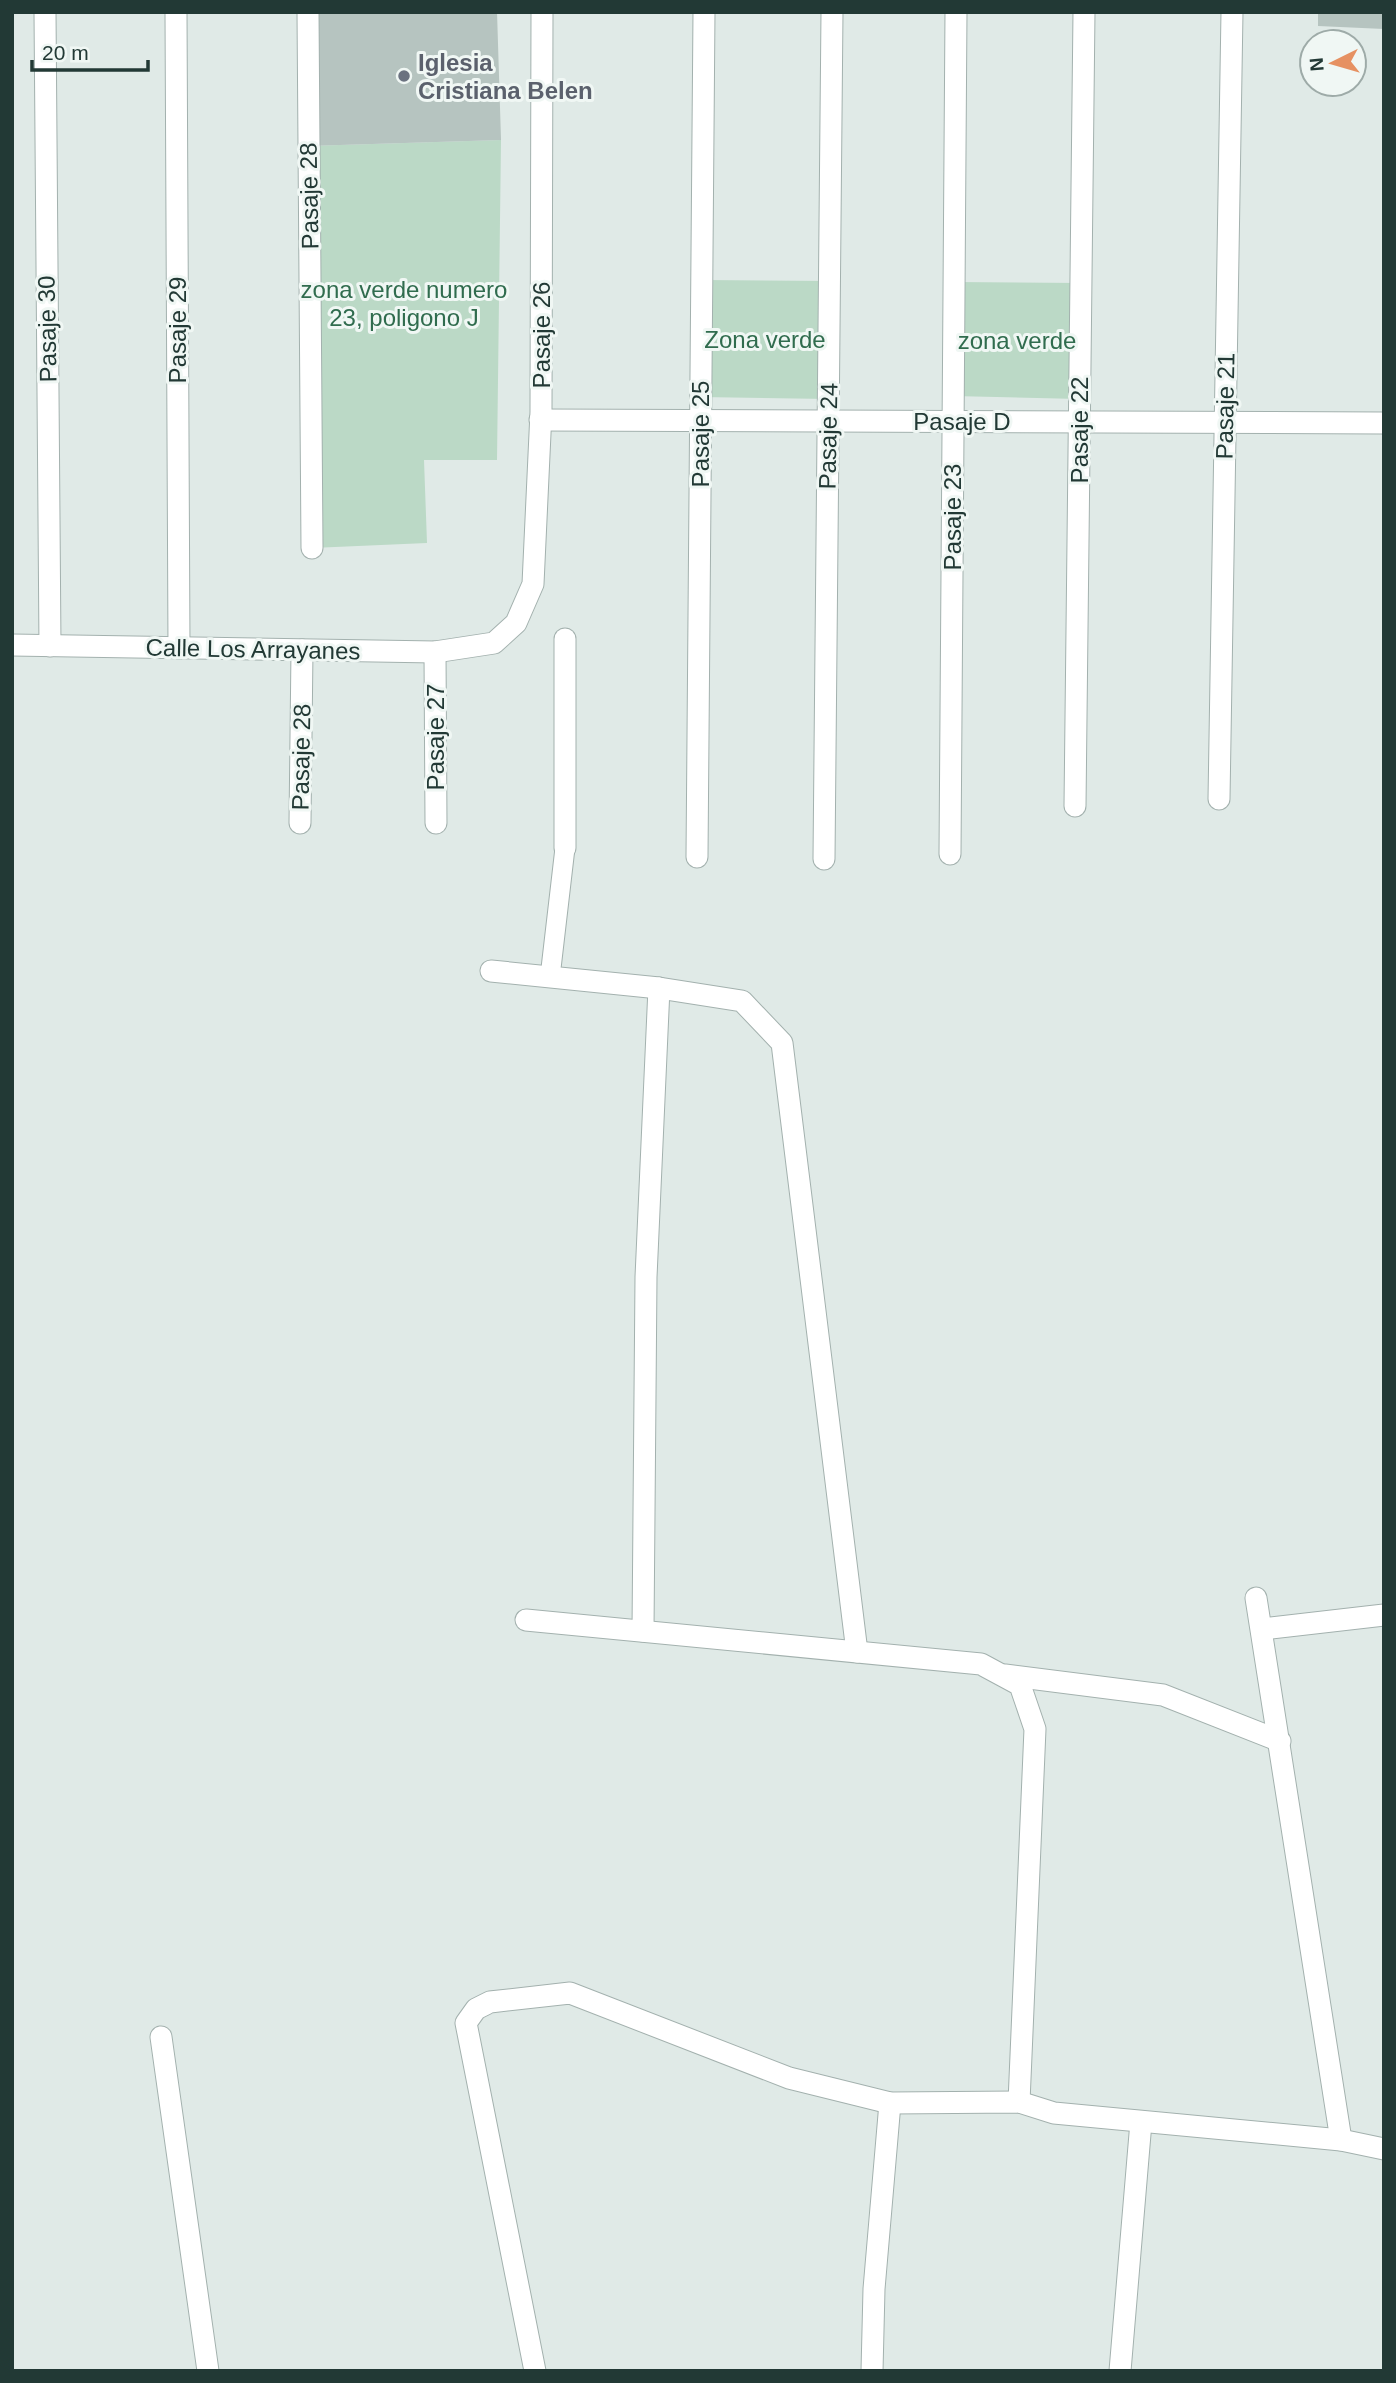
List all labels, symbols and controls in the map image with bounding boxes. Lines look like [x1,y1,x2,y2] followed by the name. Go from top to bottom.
[32,28,147,72] scale bar
[1298,28,1368,98] north arrow
[42,41,89,64] text: 20 m
[418,49,593,104] place label: Iglesia Cristiana Belen
[1306,57,1328,72] text: N
[396,68,412,84] marker: Iglesia Cristiana Belen
[295,142,323,250] street label: Pasaje 28
[33,275,61,383] street label: Pasaje 30
[301,276,507,331] park label: zona verde numero 23, poligono J
[164,277,191,383] street label: Pasaje 29
[528,282,555,388] street label: Pasaje 26
[704,326,826,353] park label: Zona verde
[958,327,1076,354] park label: zona verde
[1211,352,1239,460] street label: Pasaje 21
[1066,377,1093,483] street label: Pasaje 22
[687,381,714,487] street label: Pasaje 25
[814,382,842,490] street label: Pasaje 24
[913,408,1011,435] street label: Pasaje D
[939,464,966,570] street label: Pasaje 23
[145,634,361,664] street label: Calle Los Arrayanes
[422,684,449,790] street label: Pasaje 27
[287,703,315,811] street label: Pasaje 28

